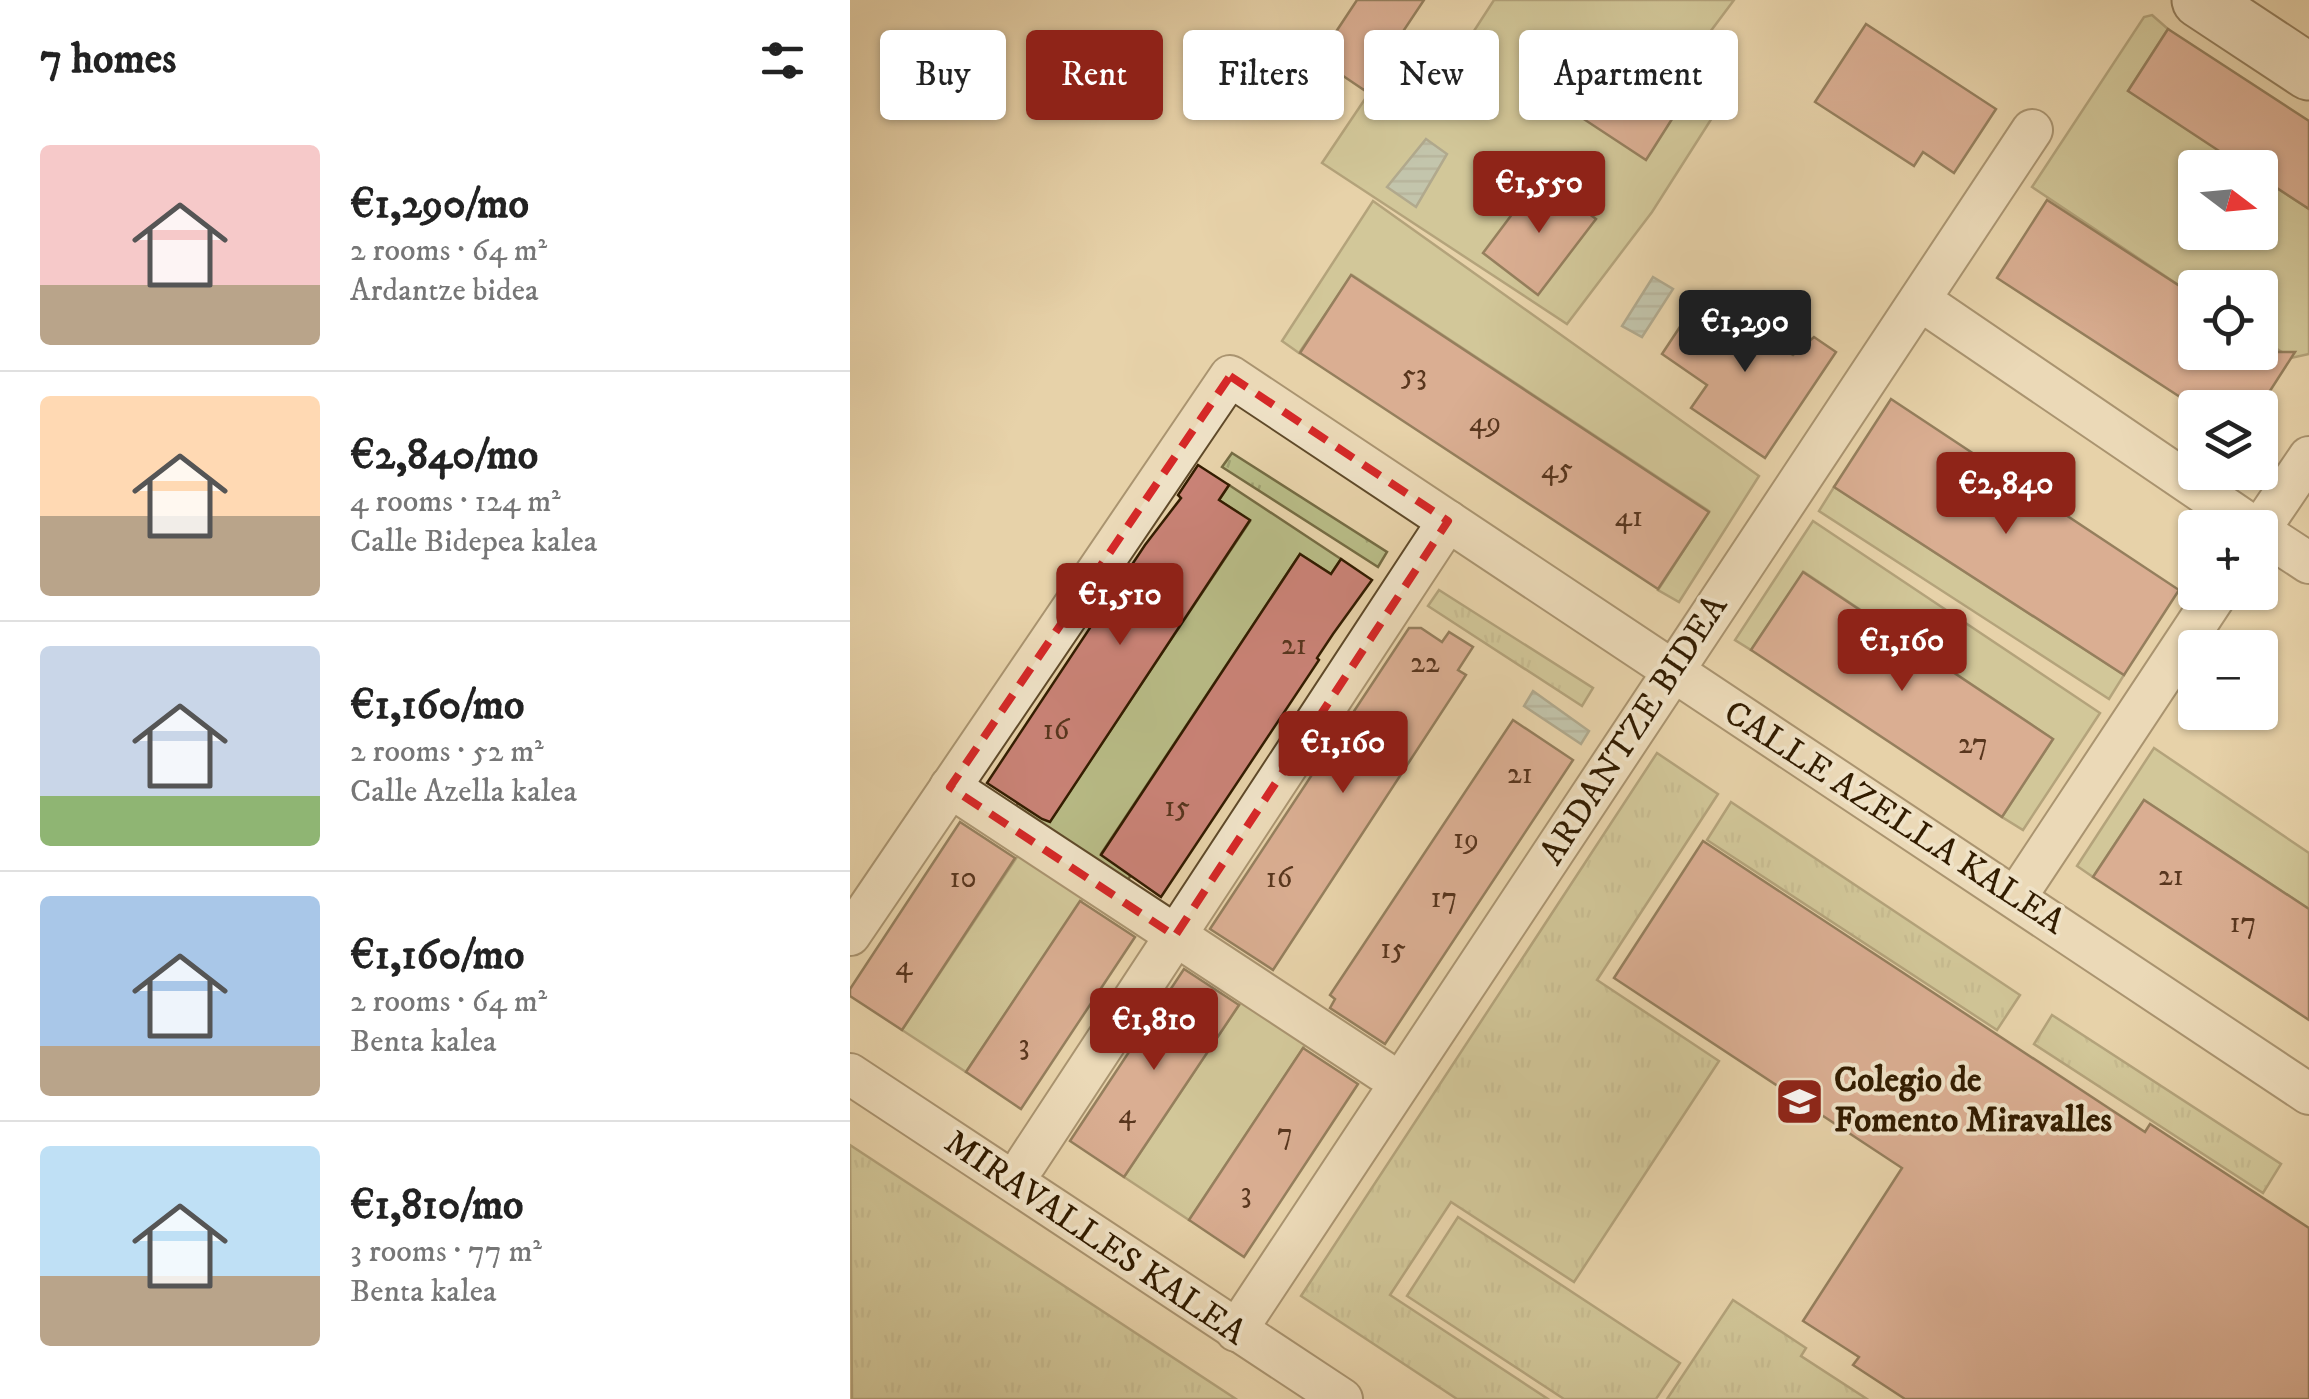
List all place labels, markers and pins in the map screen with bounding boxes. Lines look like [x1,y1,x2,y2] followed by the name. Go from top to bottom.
[1458,151,1620,236] pin: €1,550
[1664,290,1826,375] pin: €1,290
[1925,452,2087,537] pin: €2,840
[1039,563,1201,648] pin: €1,510
[1821,609,1983,694] pin: €1,160
[1262,711,1424,796] pin: €1,160
[1073,988,1235,1073] pin: €1,810
[1834,1059,2112,1143] place label: Colegio de Fomento Miravalles
[1773,1075,1825,1127] school or university icon: Colegio de Fomento Miravalles

